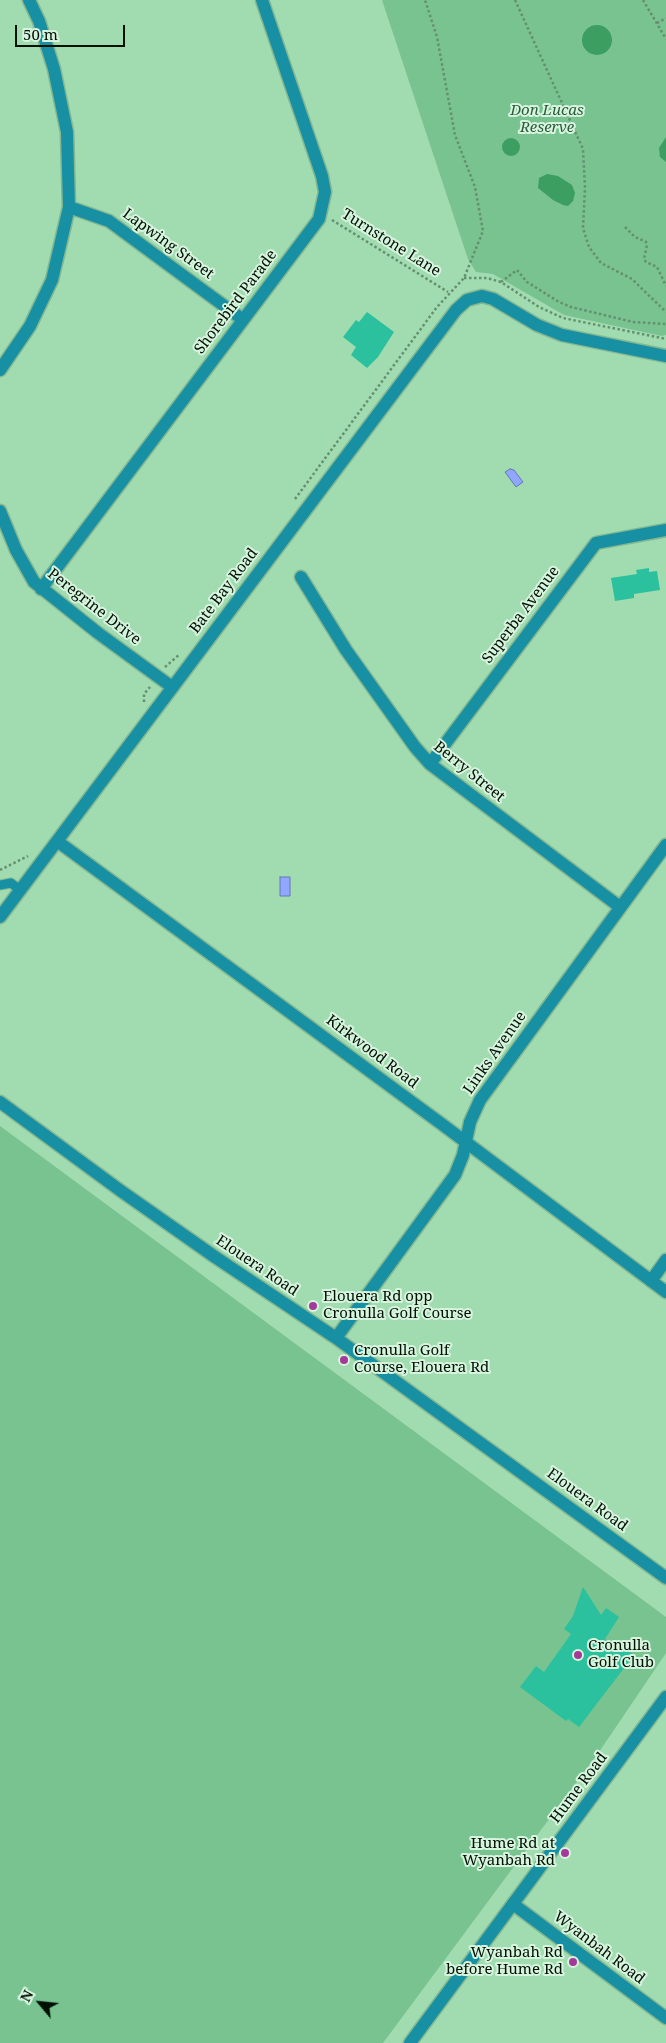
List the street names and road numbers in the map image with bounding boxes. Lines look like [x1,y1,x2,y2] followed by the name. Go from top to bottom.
[119,205,217,283] street label: Lapwing Street
[338,205,444,281] street label: Turnstone Lane
[191,246,281,358] street label: Shorebird Parade
[186,545,262,637] street label: Bate Bay Road
[479,563,563,667] street label: Superba Avenue
[44,565,144,649] street label: Peregrine Drive
[430,738,508,806] street label: Berry Street
[460,1008,530,1098] street label: Links Avenue
[322,1012,422,1092] street label: Kirkwood Road
[212,1232,302,1300] street label: Elouera Road
[543,1465,631,1535] street label: Elouera Road
[547,1749,611,1827] street label: Hume Road
[550,1908,648,1988] street label: Wyanbah Road

